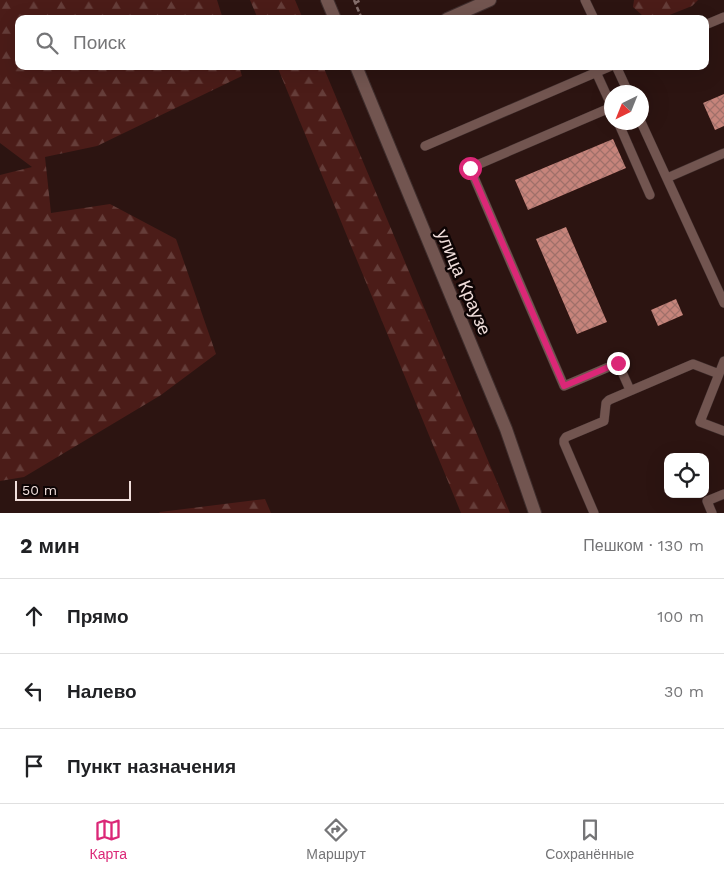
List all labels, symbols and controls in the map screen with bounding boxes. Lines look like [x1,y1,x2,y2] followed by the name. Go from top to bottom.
[15,15,709,70] search box
[33,29,61,57] icon: search
[73,31,126,54] text: Поиск
[604,85,649,130] north arrow
[459,157,482,180] route start
[432,226,496,338] street label: улица Краузе
[607,352,630,375] route end
[664,453,709,498] map controls
[664,453,709,498] button: locate
[15,478,131,501] scale bar
[22,482,57,498] text: 50 m
[20,533,80,558] text: 2 мин
[583,536,704,555] text: Пешком · 130 m
[20,602,48,630] icon: ahead
[67,605,129,628] text: Прямо
[657,607,704,626] text: 100 m
[20,677,48,705] icon: left
[67,680,137,703] text: Налево
[664,682,704,701] text: 30 m
[20,752,48,780] icon: arrive
[67,755,236,778] text: Пункт назначения
[90,816,127,862] tab: Карта
[306,816,366,862] tab: Маршрут
[545,816,634,862] tab: Сохранённые

